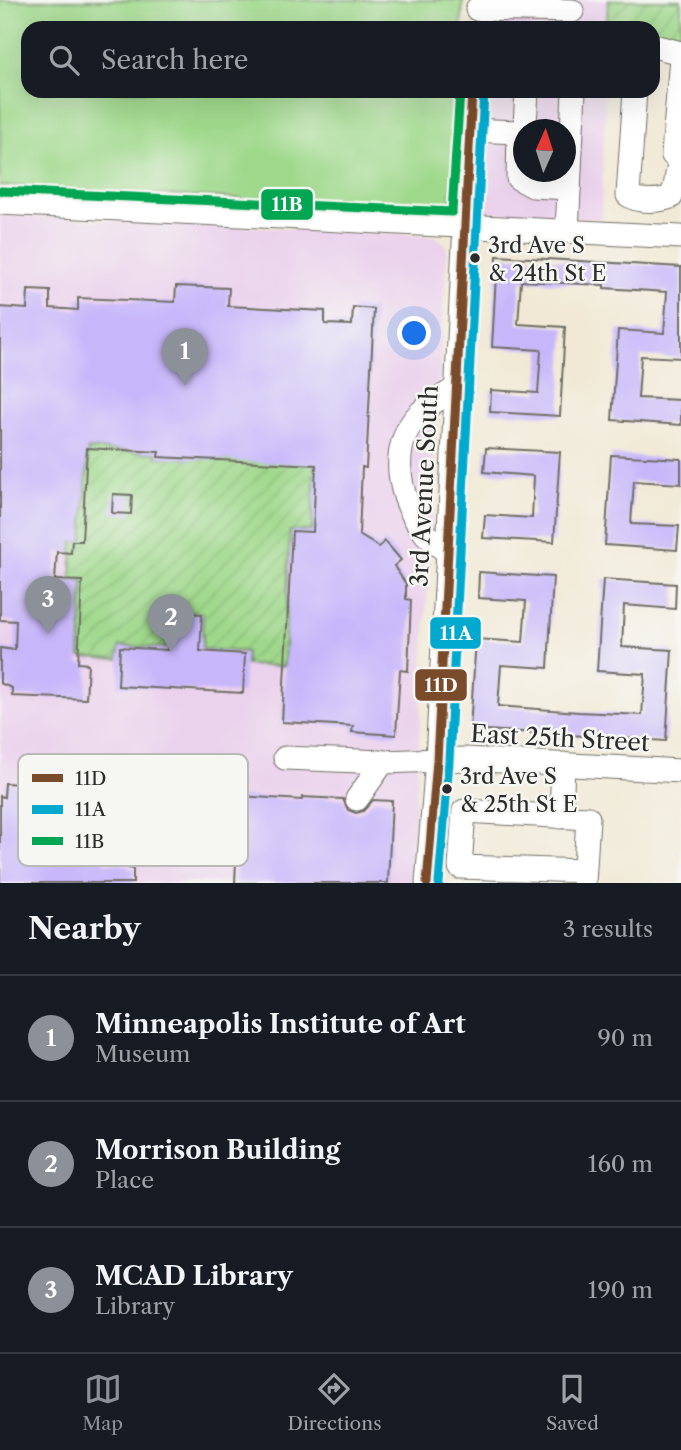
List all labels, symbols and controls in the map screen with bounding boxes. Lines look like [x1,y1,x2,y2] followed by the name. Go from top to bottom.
[21,21,660,98] search box
[45,41,83,79] icon: search
[101,44,248,76] text: Search here
[513,119,576,182] north arrow
[260,188,314,221] line badge: 11B
[271,193,303,216] text: 11B
[488,232,606,287] place label: 3rd Ave S & 24th St E
[468,251,482,265] marker: 3rd Ave S & 24th St E
[397,316,431,350] your location
[162,328,208,386] pin: 1
[404,384,444,588] street label: 3rd Avenue South
[25,576,71,634] pin: 3
[148,594,194,652] pin: 2
[429,616,482,650] line badge: 11A
[440,622,474,645] text: 11A
[414,668,468,702] line badge: 11D
[424,674,458,697] text: 11D
[470,719,651,757] street label: East 25th Street
[18,754,248,866] legend
[460,763,578,818] place label: 3rd Ave S & 25th St E
[75,767,106,790] text: 11D
[440,782,454,796] marker: 3rd Ave S & 25th St E
[75,798,107,821] text: 11A
[75,830,104,853] text: 11B
[28,910,141,947] text: Nearby
[563,915,653,943] text: 3 results
[95,1008,466,1040] text: Minneapolis Institute of Art
[46,1024,56,1052] text: 1
[597,1024,653,1052] text: 90 m
[95,1040,191,1068] text: Museum
[95,1134,341,1166] text: Morrison Building
[44,1150,58,1178] text: 2
[588,1150,653,1178] text: 160 m
[95,1166,154,1194] text: Place
[95,1260,293,1292] text: MCAD Library
[45,1276,58,1304] text: 3
[588,1276,653,1304] text: 190 m
[95,1292,175,1320] text: Library
[82,1370,123,1435] tab: Map
[288,1370,381,1435] tab: Directions
[546,1370,599,1435] tab: Saved

